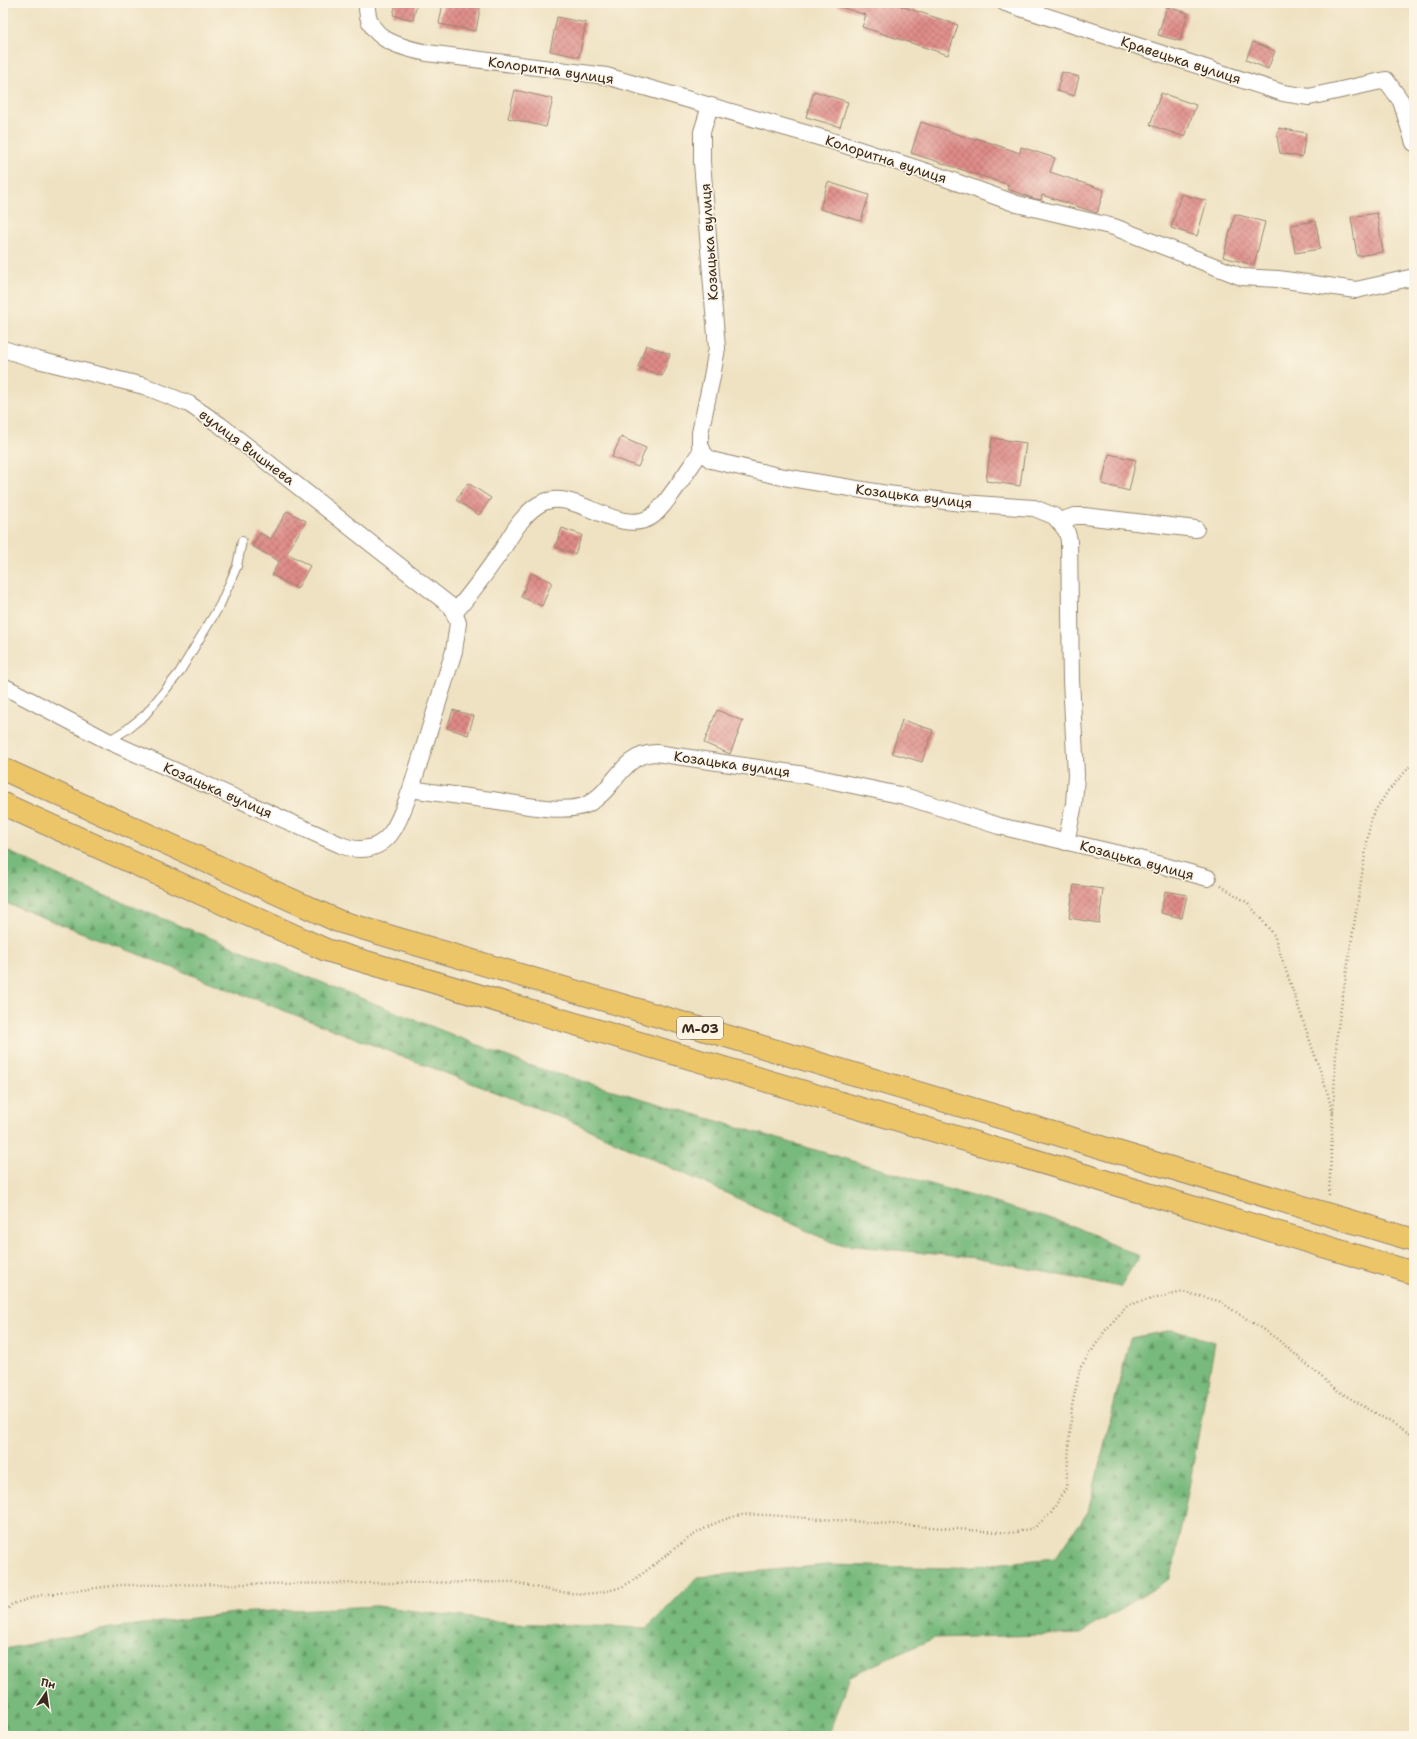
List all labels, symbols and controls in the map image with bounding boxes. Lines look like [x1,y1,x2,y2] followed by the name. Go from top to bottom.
[1119,32,1243,88] street label: Кравецька вулиця
[487,52,615,88] street label: Колоритна вулиця
[823,131,949,187] street label: Колоритна вулиця
[696,183,722,301] street label: Козацька вулиця
[196,405,299,489] street label: вулиця Вишнева
[855,480,973,512] street label: Козацька вулиця
[673,747,791,781] street label: Козацька вулиця
[161,758,275,822] street label: Козацька вулиця
[1078,836,1196,884] street label: Козацька вулиця
[677,1017,723,1039] road number: М-03
[26,1673,66,1713] north arrow
[39,1675,57,1693] text: Пн

